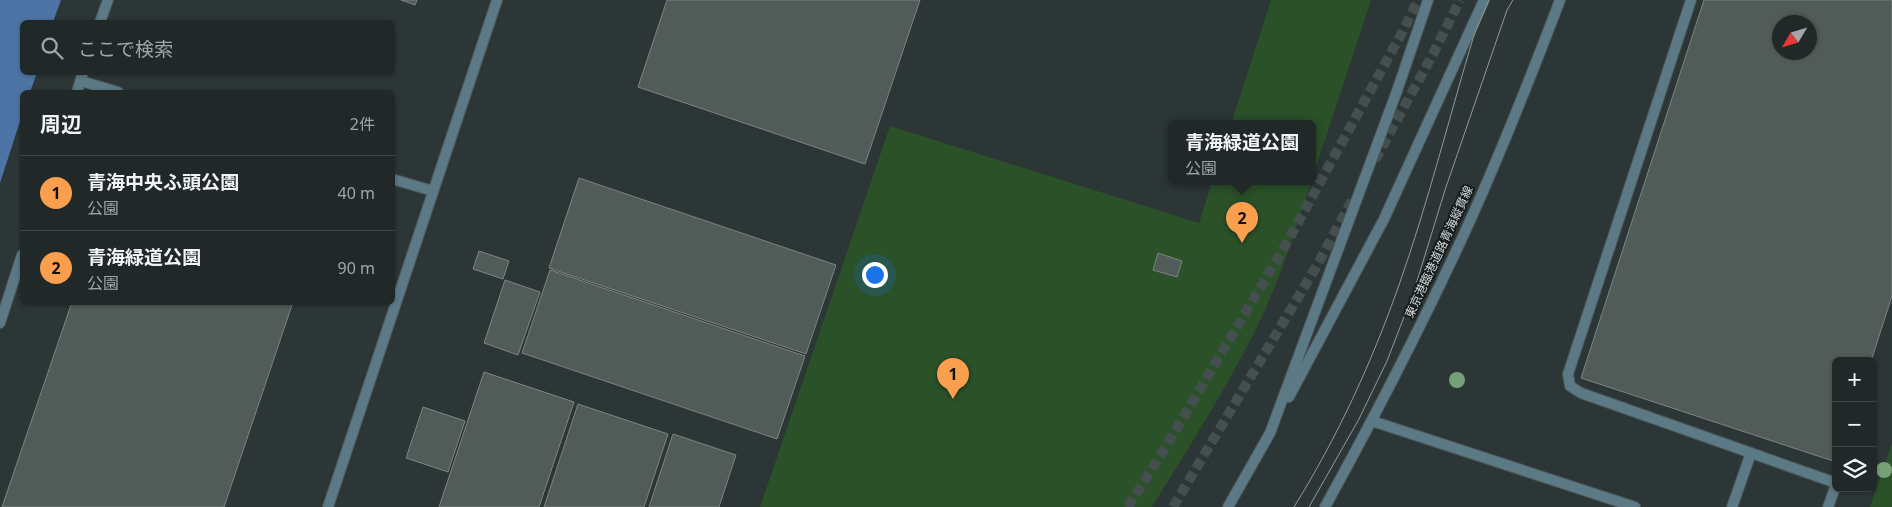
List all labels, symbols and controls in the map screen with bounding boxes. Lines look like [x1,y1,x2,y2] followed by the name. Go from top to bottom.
[1772,15,1817,60] north arrow
[20,20,395,75] search box
[38,34,66,62] icon: search
[78,36,173,62] text: ここで検索
[40,110,82,138] text: 周辺
[350,113,375,135] text: 2件
[1168,120,1316,185] popup
[1185,129,1299,155] text: 青海緑道公園
[1185,157,1217,179] text: 公園
[87,169,239,195] text: 青海中央ふ頭公園
[51,182,61,204] text: 1
[338,182,375,204] text: 40 m
[1400,183,1477,321] street label: 東京港臨港道路青海縦貫線
[87,197,119,219] text: 公園
[1226,202,1258,243] pin: 2
[87,244,201,270] text: 青海緑道公園
[51,257,61,279] text: 2
[338,257,375,279] text: 90 m
[862,262,888,288] your location
[87,272,119,294] text: 公園
[1832,357,1877,492] map controls
[1832,357,1877,402] button: +
[937,358,969,399] pin: 1
[1832,402,1877,447] button: −
[1832,447,1877,492] button: layers

